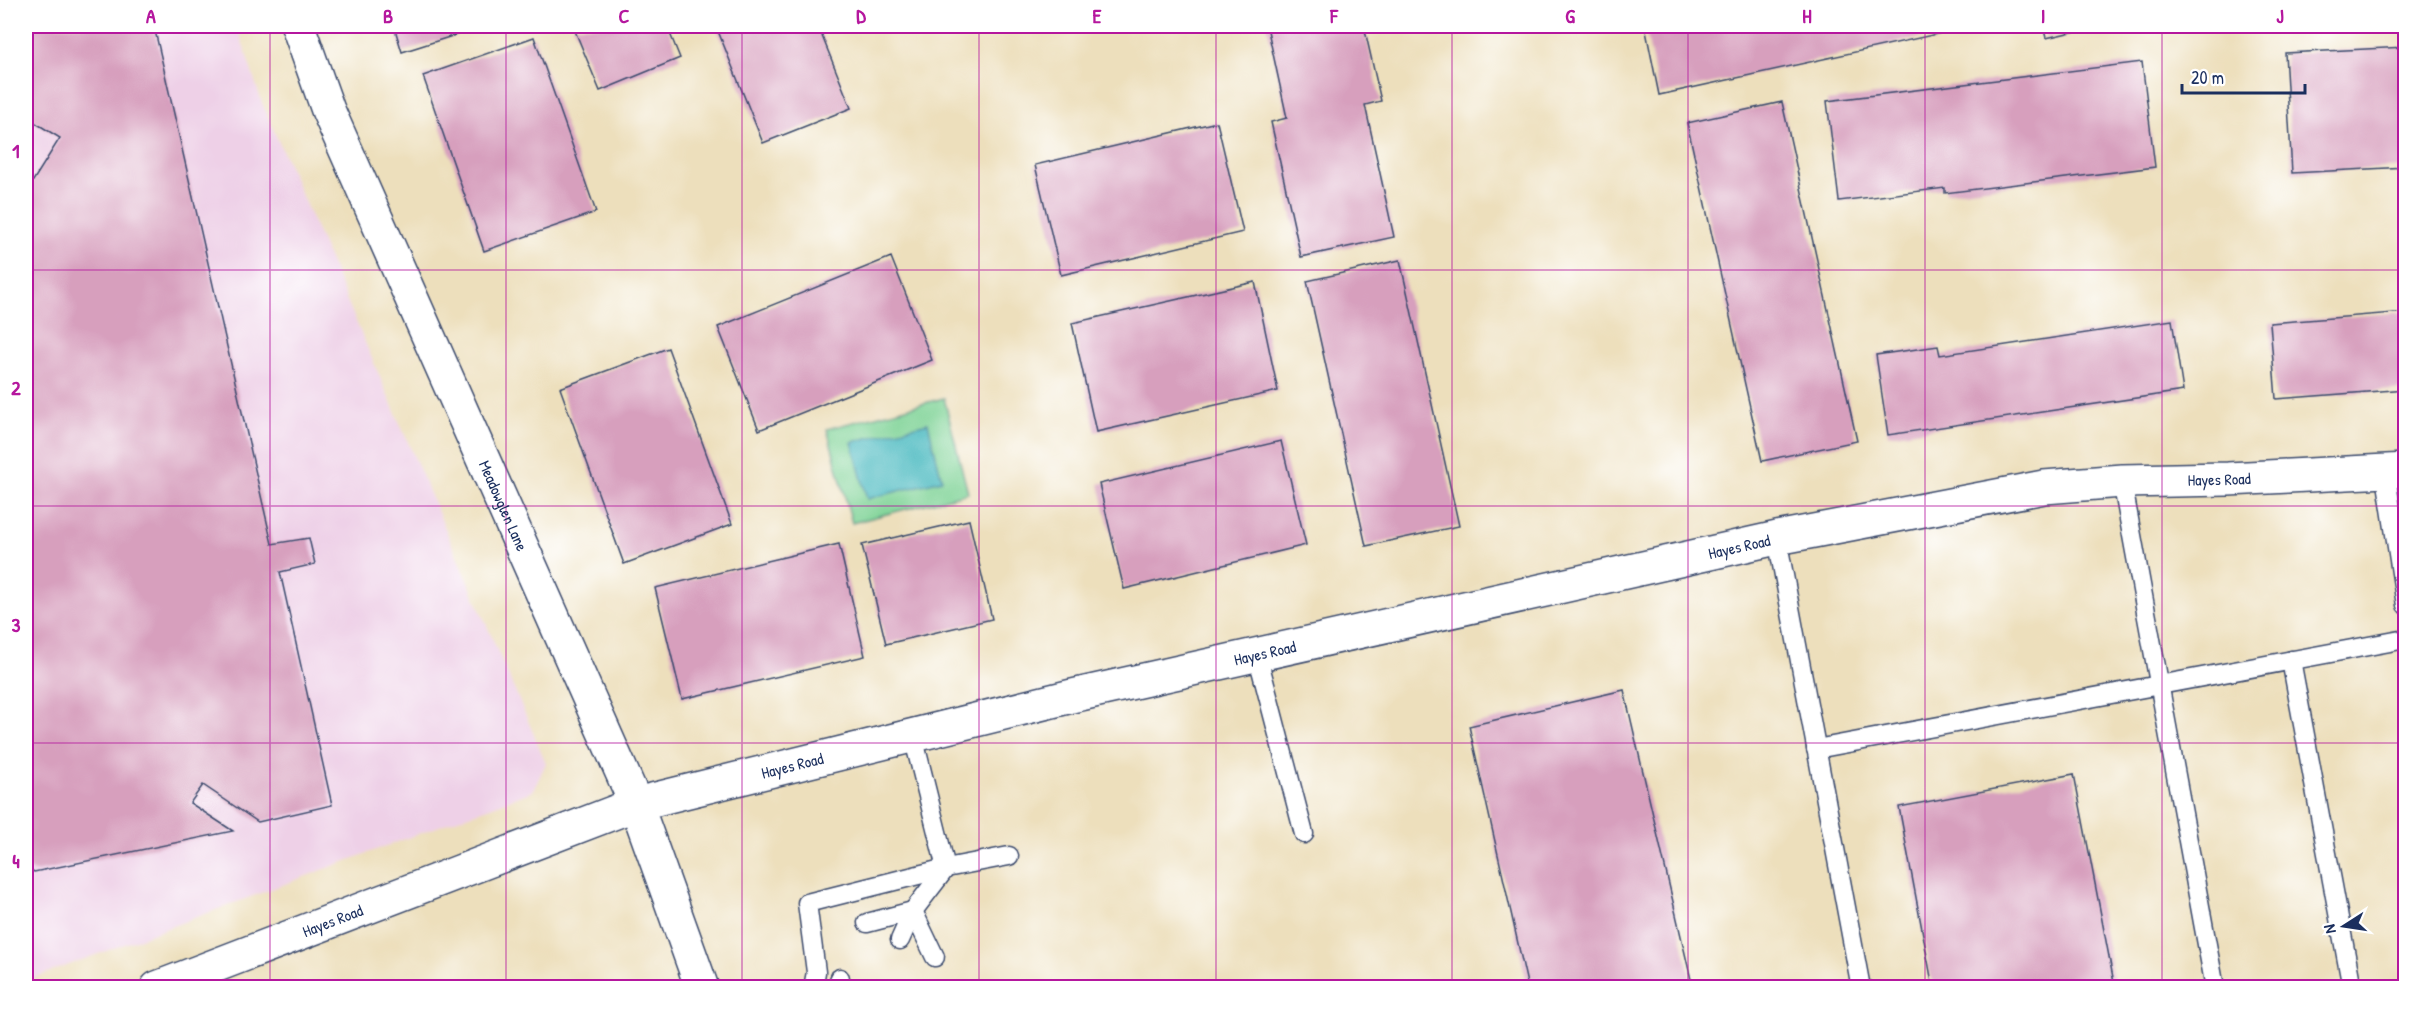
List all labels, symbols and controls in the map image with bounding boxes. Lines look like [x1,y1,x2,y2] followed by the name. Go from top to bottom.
[146,2,156,29] text: A
[383,2,393,29] text: B
[619,2,630,29] text: C
[856,2,866,29] text: D
[1093,2,1102,29] text: E
[1329,2,1339,29] text: F
[1565,2,1575,29] text: G
[1802,2,1812,29] text: H
[2041,2,2045,29] text: I
[2276,2,2284,29] text: J
[2182,57,2305,95] scale bar
[2191,65,2224,90] text: 20 m
[12,137,20,164] text: 1
[11,374,21,401] text: 2
[474,457,534,555] street label: Meadowglen Lane
[2187,467,2251,491] street label: Hayes Road
[1706,529,1772,564] street label: Hayes Road
[12,611,21,638] text: 3
[1232,635,1298,670] street label: Hayes Road
[759,747,825,784] street label: Hayes Road
[12,847,20,874] text: 4
[2314,896,2374,956] north arrow
[299,899,366,942] street label: Hayes Road
[2318,922,2341,936] text: N

